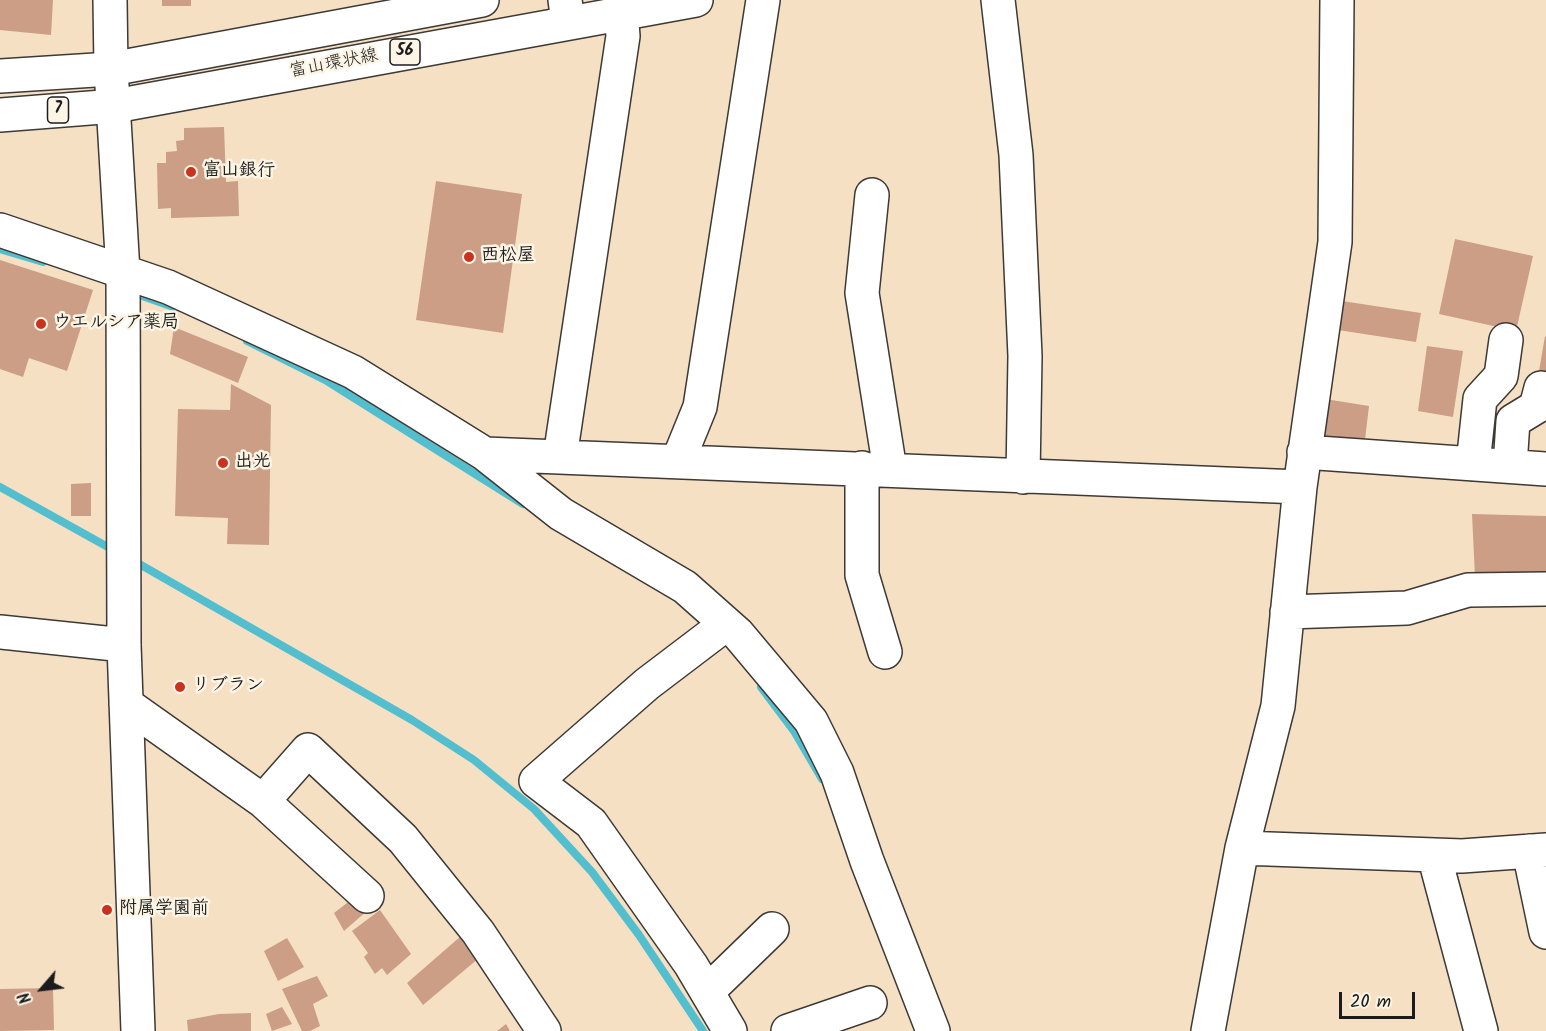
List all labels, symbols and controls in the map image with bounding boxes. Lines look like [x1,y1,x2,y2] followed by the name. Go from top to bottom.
[390,39,420,65] road number: 56
[288,46,380,84] street label: 富山環状線
[48,97,68,123] road number: 7
[203,161,275,183] place label: 富山銀行
[184,165,198,179] marker: 富山銀行
[481,246,535,268] place label: 西松屋
[462,250,476,264] marker: 西松屋
[53,313,179,335] place label: ウエルシア薬局
[34,317,48,331] marker: ウエルシア薬局
[235,452,271,474] place label: 出光
[216,456,230,470] marker: 出光
[192,676,264,698] place label: リブラン
[173,680,187,694] marker: リブラン
[119,899,209,921] place label: 附属学園前
[100,903,114,917] marker: 附属学園前
[12,959,72,1019] north arrow
[1342,980,1418,1018] scale bar
[12,987,39,1008] text: N
[1350,988,1391,1017] text: 20 m

